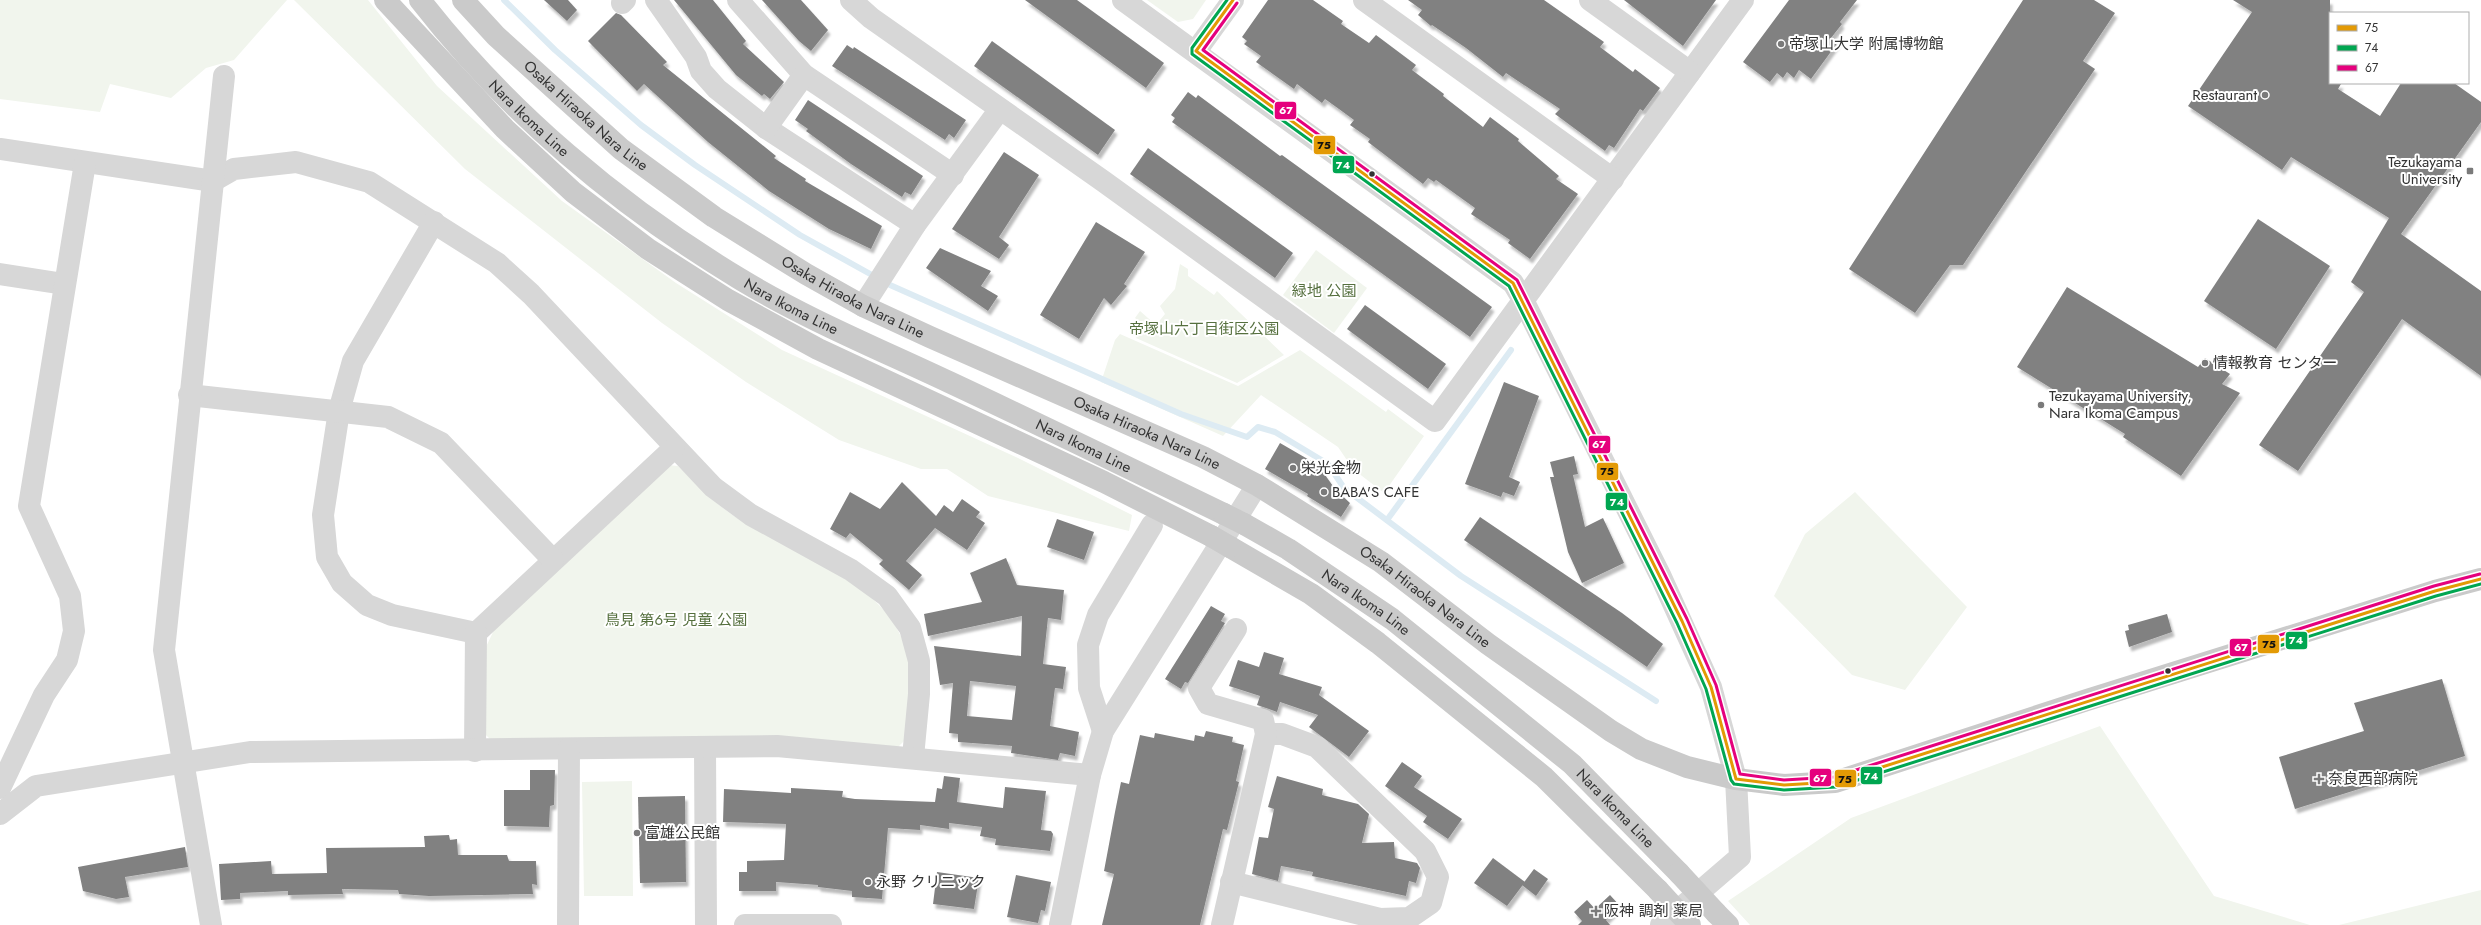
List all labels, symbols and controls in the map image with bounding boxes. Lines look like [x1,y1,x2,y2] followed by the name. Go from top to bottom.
[2329,12,2469,84] legend
[2365,19,2378,37] text: 75
[1789,33,1944,55] place label: 帝塚山大学 附属博物館
[1776,39,1786,49] marker: 帝塚山大学 附属博物館
[2365,39,2378,57] text: 74
[519,55,653,176] street label: Osaka Hiraoka Nara Line
[2365,59,2379,77] text: 67
[484,75,574,162] street label: Nara Ikoma Line
[2192,84,2257,106] place label: Restaurant
[2260,90,2270,100] marker: Restaurant
[1274,101,1297,120] line badge: 67
[1279,102,1293,118] text: 67
[1313,135,1336,155] line badge: 75
[1317,137,1331,153] text: 75
[2388,151,2462,190] place label: Tezukayama University
[1332,155,1355,174] line badge: 74
[1336,157,1350,173] text: 74
[2465,166,2475,176] marker: Tezukayama University
[1367,169,1377,179] unlabelled marker
[777,250,928,344] street label: Osaka Hiraoka Nara Line
[740,273,842,340] street label: Nara Ikoma Line
[1292,280,1356,302] park label: 緑地 公園
[1129,318,1279,340] park label: 帝塚山六丁目街区公園
[2213,352,2338,374] place label: 情報教育 センター
[2200,358,2210,368] marker: 情報教育 センター
[2049,385,2192,424] place label: Tezukayama University, Nara Ikoma Campus
[1070,390,1225,475] street label: Osaka Hiraoka Nara Line
[2036,400,2046,410] marker: Tezukayama University, Nara Ikoma Campus
[1032,414,1135,479] street label: Nara Ikoma Line
[1588,435,1611,454] line badge: 67
[1592,436,1606,452] text: 67
[1301,457,1361,479] place label: 栄光金物
[1596,462,1619,481] line badge: 75
[1288,463,1298,473] marker: 栄光金物
[1600,463,1614,479] text: 75
[1332,481,1419,503] place label: BABA'S CAFE
[1319,487,1329,497] marker: BABA'S CAFE
[1605,492,1628,511] line badge: 74
[1610,494,1624,510] text: 74
[1355,540,1496,653] street label: Osaka Hiraoka Nara Line
[1317,564,1415,641] street label: Nara Ikoma Line
[605,609,747,631] park label: 鳥見 第6号 児童 公園
[2285,631,2308,650] line badge: 74
[2289,632,2303,648] text: 74
[2257,634,2280,654] line badge: 75
[2262,636,2276,652] text: 75
[2229,638,2252,657] line badge: 67
[2234,639,2248,655] text: 67
[2163,666,2173,676] unlabelled marker
[1571,763,1660,853] street label: Nara Ikoma Line
[1860,766,1883,785] line badge: 74
[1809,768,1832,787] line badge: 67
[1864,768,1878,784] text: 74
[2328,768,2418,790] place label: 奈良西部病院
[1834,769,1857,788] line badge: 75
[1813,770,1827,786] text: 67
[1838,771,1852,787] text: 75
[2313,773,2325,785] marker: 奈良西部病院
[645,822,720,844] place label: 富雄公民館
[632,828,642,838] marker: 富雄公民館
[876,871,986,893] place label: 永野 クリニック
[863,877,873,887] marker: 永野 クリニック
[1604,900,1703,922] place label: 阪神 調剤 薬局
[1591,906,1601,916] marker: 阪神 調剤 薬局

